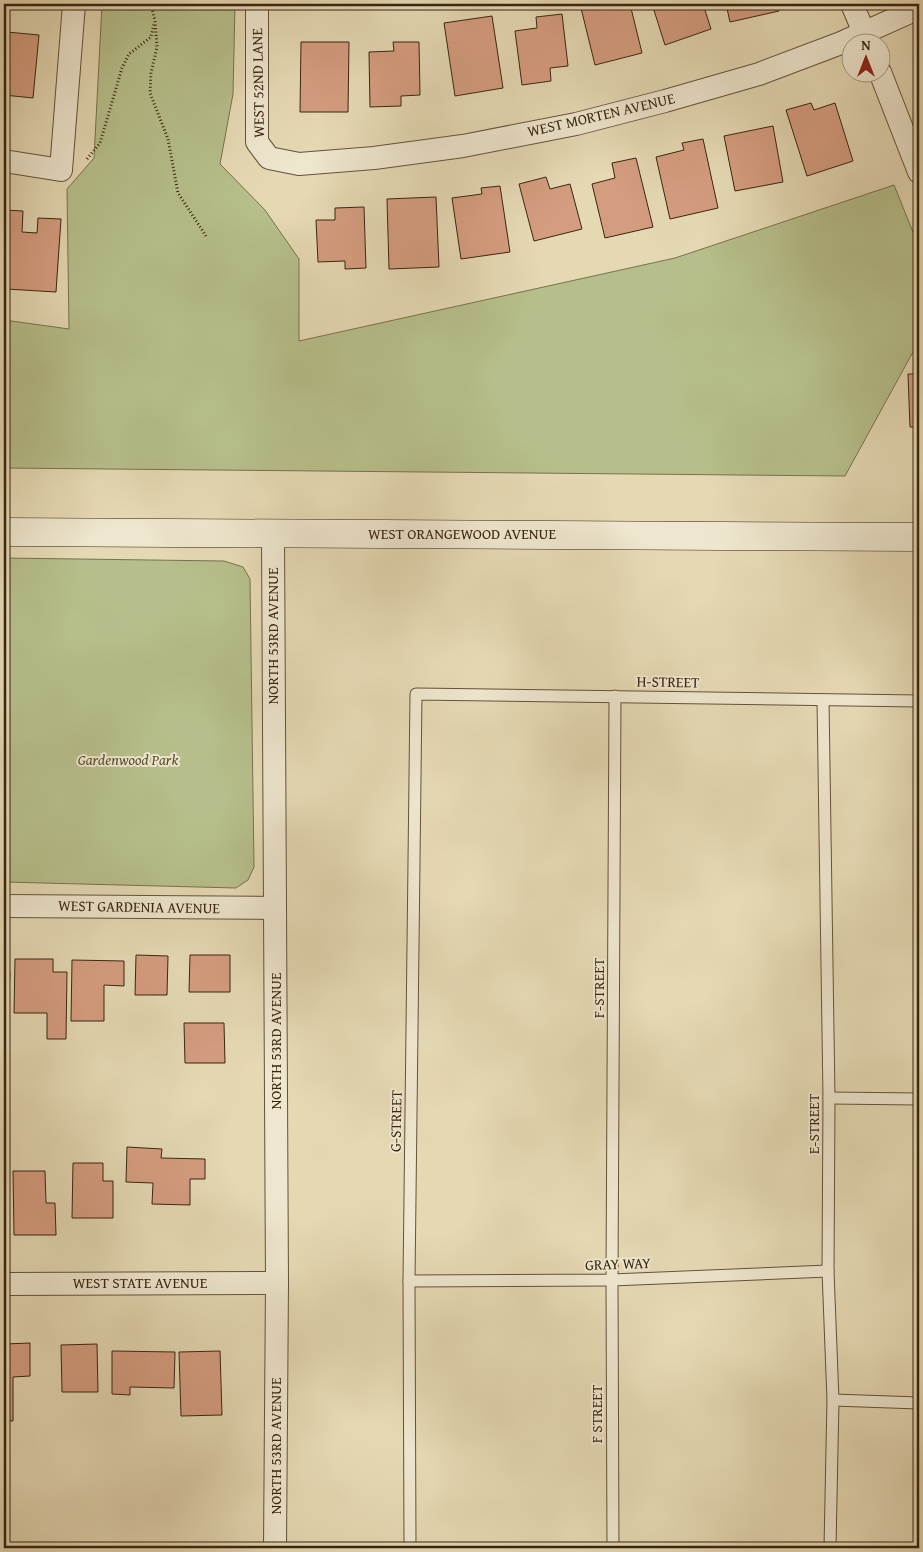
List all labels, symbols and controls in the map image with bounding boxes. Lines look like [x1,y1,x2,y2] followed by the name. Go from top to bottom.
[246,28,269,138] street label: WEST 52ND LANE
[840,32,890,82] north arrow
[861,35,871,55] text: N
[525,87,677,142] street label: WEST MORTEN AVENUE
[368,523,556,544] street label: WEST ORANGEWOOD AVENUE
[262,567,283,705] street label: NORTH 53RD AVENUE
[636,670,700,693] street label: H-STREET
[78,749,178,770] park label: Gardenwood Park
[58,895,221,918] street label: WEST GARDENIA AVENUE
[588,957,609,1018] street label: F-STREET
[265,972,286,1110] street label: NORTH 53RD AVENUE
[384,1089,407,1152] street label: G-STREET
[803,1093,824,1154] street label: E-STREET
[585,1252,651,1275] street label: GRAY WAY
[73,1272,208,1293] street label: WEST STATE AVENUE
[265,1377,286,1515] street label: NORTH 53RD AVENUE
[586,1384,607,1443] street label: F STREET

